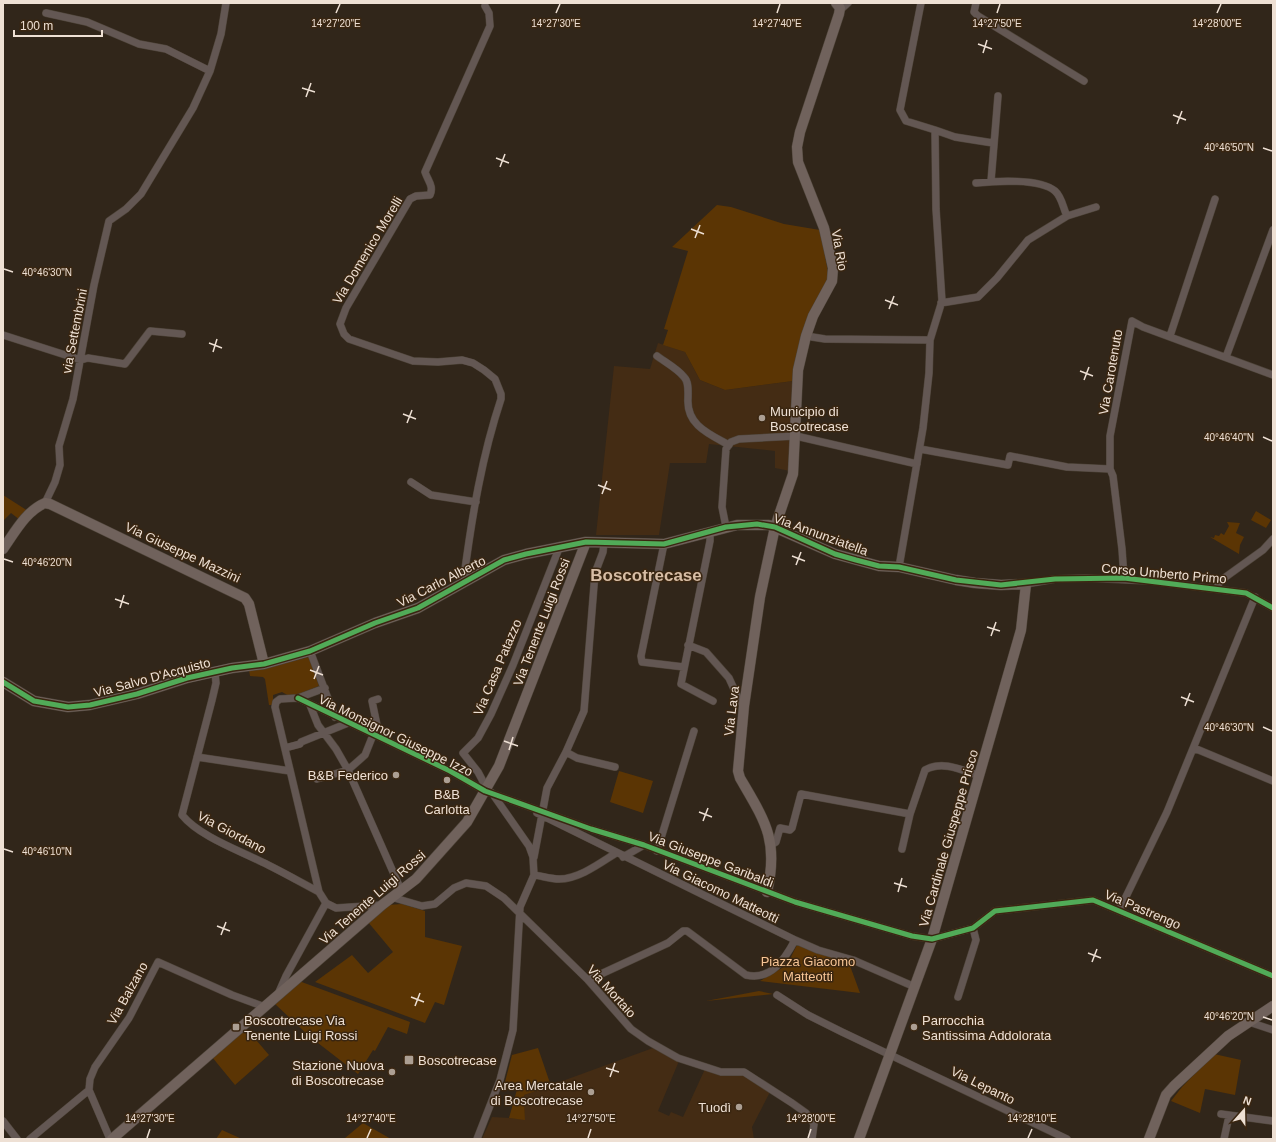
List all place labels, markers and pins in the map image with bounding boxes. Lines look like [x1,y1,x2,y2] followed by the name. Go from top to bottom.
[770,404,849,434] place label: Municipio di Boscotrecase
[757,413,767,423] marker: Municipio di Boscotrecase
[308,768,388,783] place label: B&B Federico
[391,770,401,780] marker: B&B Federico
[442,775,452,785] marker: B&B Carlotta
[424,787,471,817] place label: B&B Carlotta
[244,1013,358,1043] place label: Boscotrecase Via Tenente Luigi Rossi
[922,1013,1052,1043] place label: Parrocchia Santissima Addolorata
[231,1022,241,1032] marker: Boscotrecase Via Tenente Luigi Rossi
[909,1022,919,1032] marker: Parrocchia Santissima Addolorata
[418,1053,497,1068] place label: Boscotrecase
[403,1054,415,1066] marker: Boscotrecase
[292,1058,385,1088] place label: Stazione Nuova di Boscotrecase
[387,1067,397,1077] marker: Stazione Nuova di Boscotrecase
[491,1078,583,1108] place label: Area Mercatale di Boscotrecase
[586,1087,596,1097] marker: Area Mercatale di Boscotrecase
[698,1100,731,1115] place label: Tuodì
[734,1102,744,1112] marker: Tuodì

